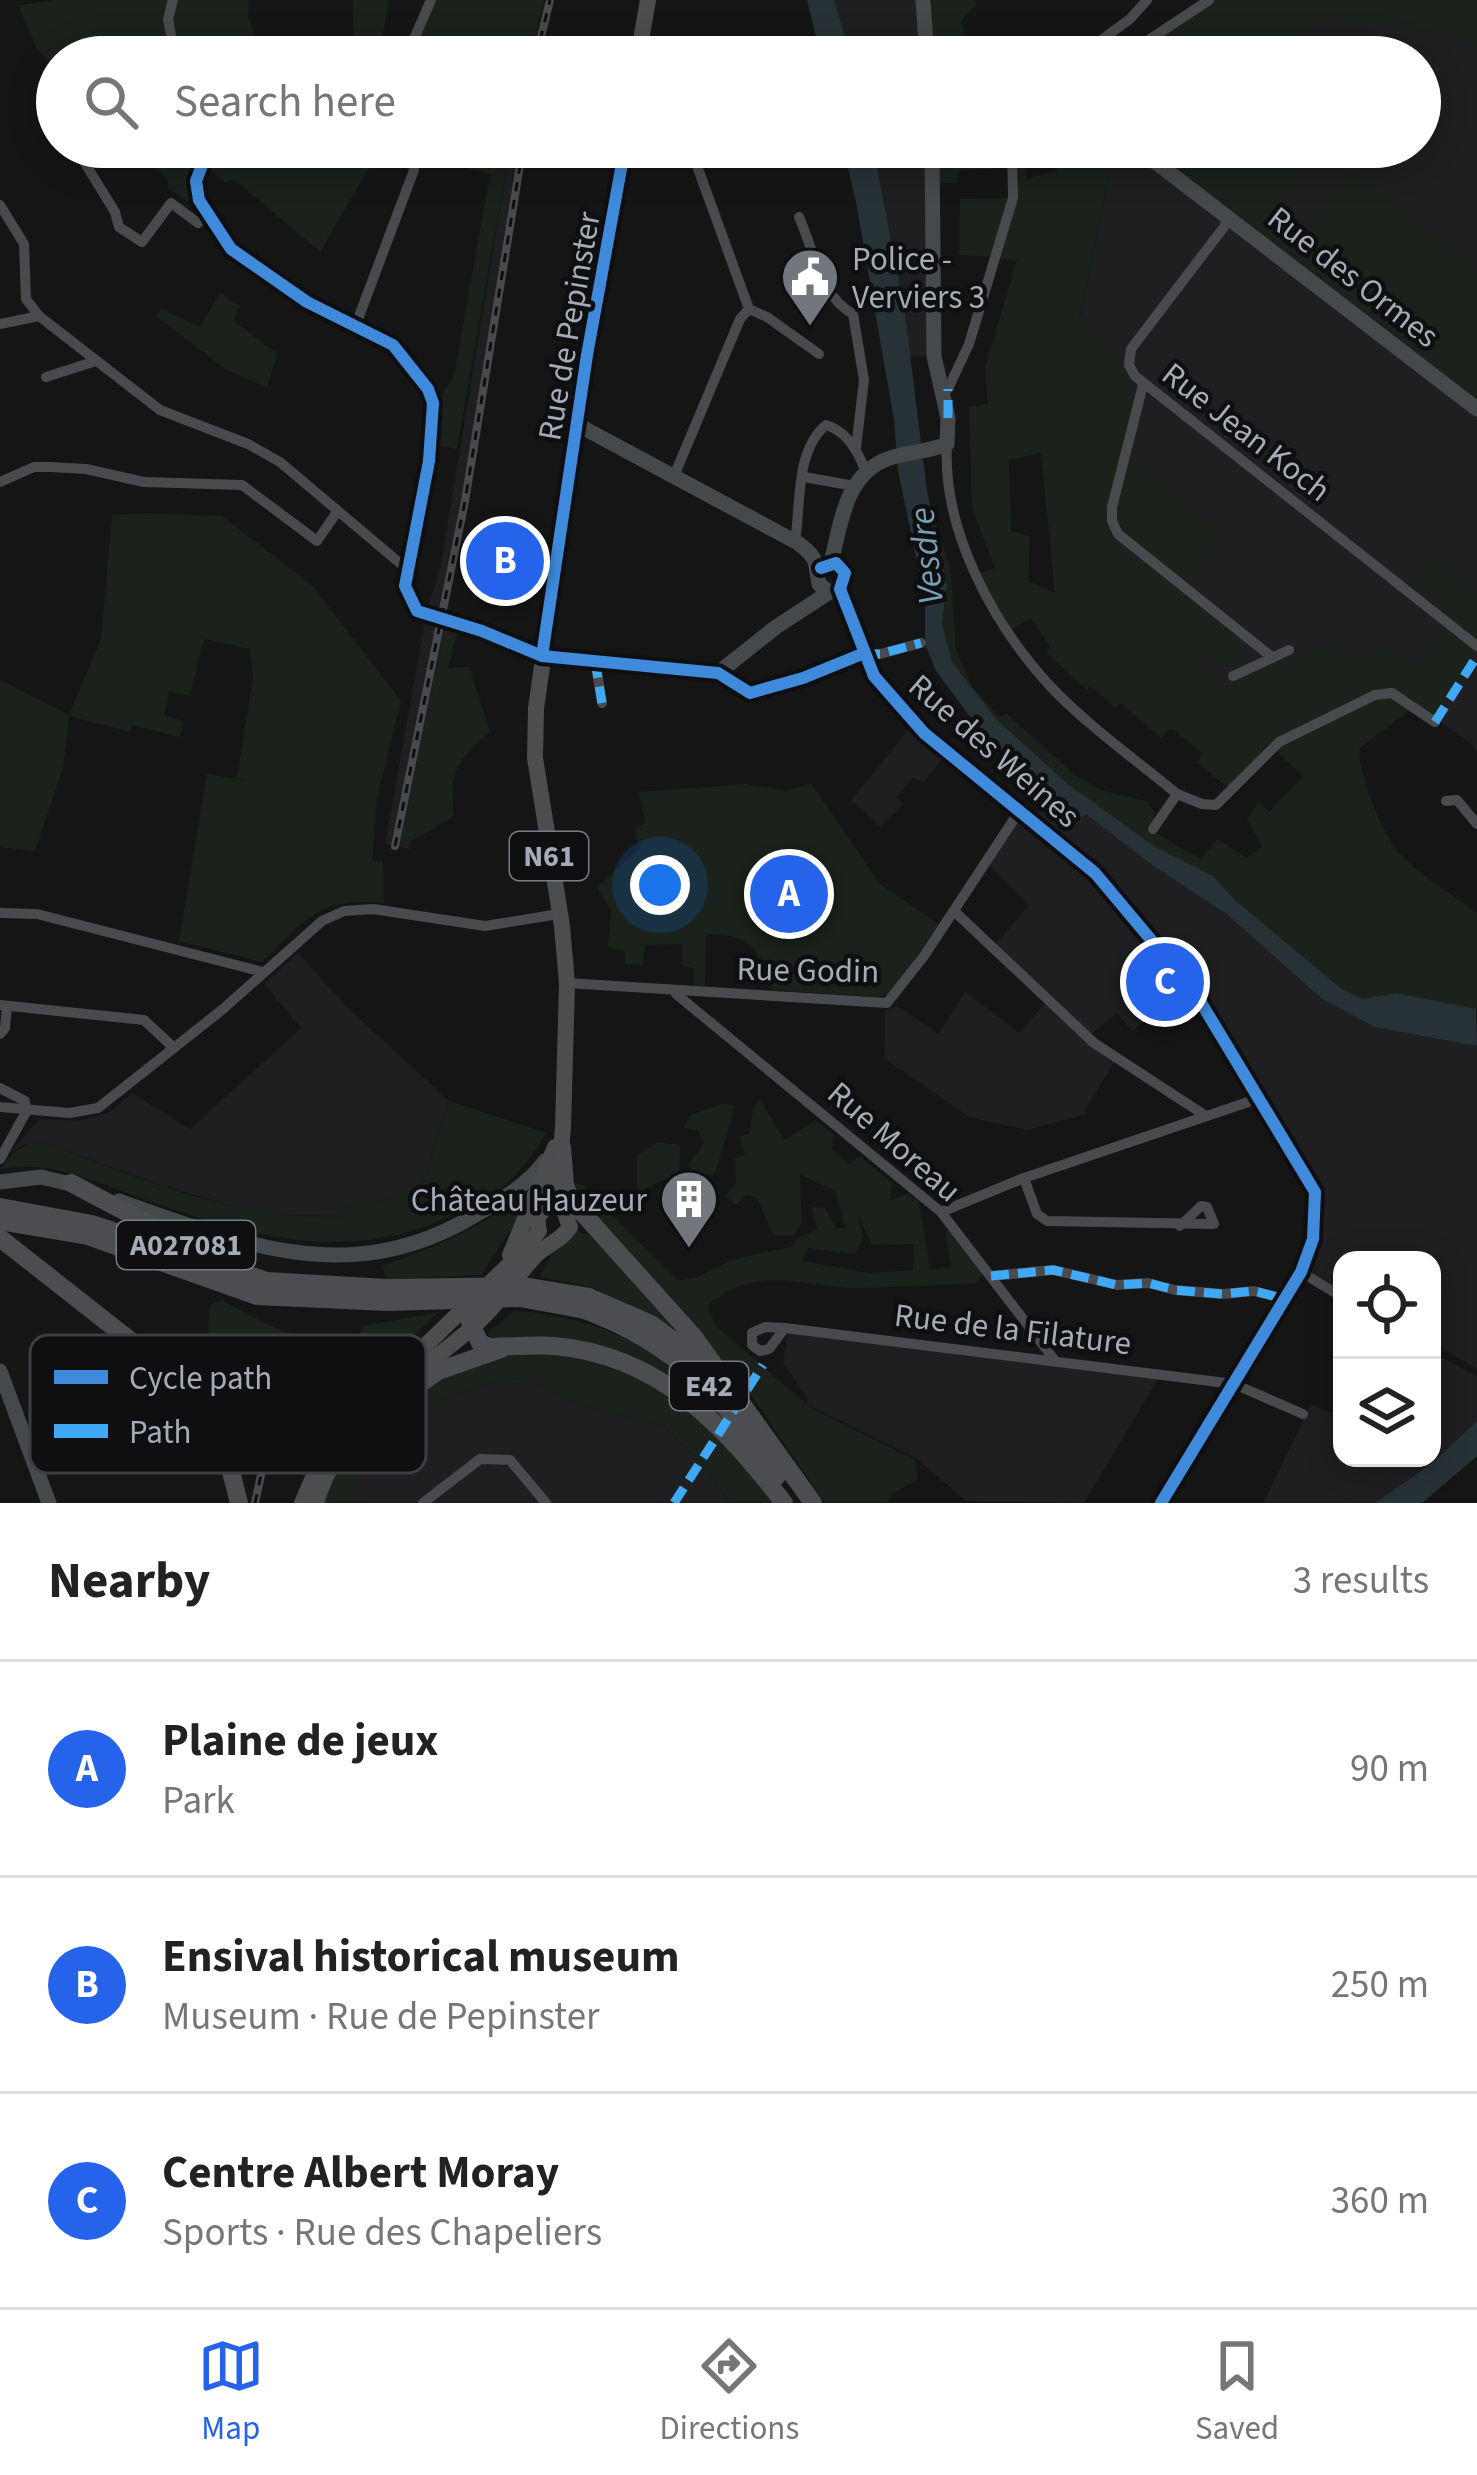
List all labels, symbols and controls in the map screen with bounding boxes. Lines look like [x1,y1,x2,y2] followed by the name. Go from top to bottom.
[36,36,1441,168] search box
[78,69,144,135] icon: search
[174,70,396,134] text: Search here
[1258,195,1449,359] street label: Rue des Ormes
[526,208,613,444] street label: Rue de Pepinster
[852,236,985,321] place label: Police - Verviers 3
[779,246,841,328] public building icon: Police - Verviers 3
[1152,351,1340,513] street label: Rue Jean Koch
[896,505,957,607] water label: Vesdre
[466,516,544,606] pin: B
[898,663,1090,839] street label: Rue des Weines
[510,832,588,880] road number: N61
[750,849,828,939] pin: A
[630,855,690,915] your location
[1126,937,1204,1027] pin: C
[736,946,880,995] street label: Rue Godin
[817,1071,971,1213] street label: Rue Moreau
[658,1168,720,1250] building icon: Château Hauzeur
[411,1177,648,1224] place label: Château Hauzeur
[117,1221,255,1269] road number: A027081
[1333,1251,1441,1467] map controls
[1333,1251,1441,1359] button: locate
[892,1292,1134,1367] street label: Rue de la Filature
[30,1335,426,1473] legend
[129,1355,272,1402] text: Cycle path
[1333,1359,1441,1467] button: layers
[670,1362,748,1410] road number: E42
[129,1409,192,1456] text: Path
[48,1545,210,1617] text: Nearby
[1293,1553,1429,1609] text: 3 results
[162,1709,438,1773] text: Plaine de jeux
[76,1741,98,1797] text: A
[1350,1741,1429,1797] text: 90 m
[162,1773,235,1829] text: Park
[162,1925,680,1989] text: Ensival historical museum
[75,1957,99,2013] text: B
[1331,1957,1429,2013] text: 250 m
[162,1989,600,2045] text: Museum · Rue de Pepinster
[162,2141,559,2205] text: Centre Albert Moray
[76,2173,98,2229] text: C
[1331,2173,1429,2229] text: 360 m
[162,2205,602,2261] text: Sports · Rue des Chapeliers
[198,2333,264,2452] tab: Map
[660,2333,799,2452] tab: Directions
[1195,2333,1279,2452] tab: Saved

